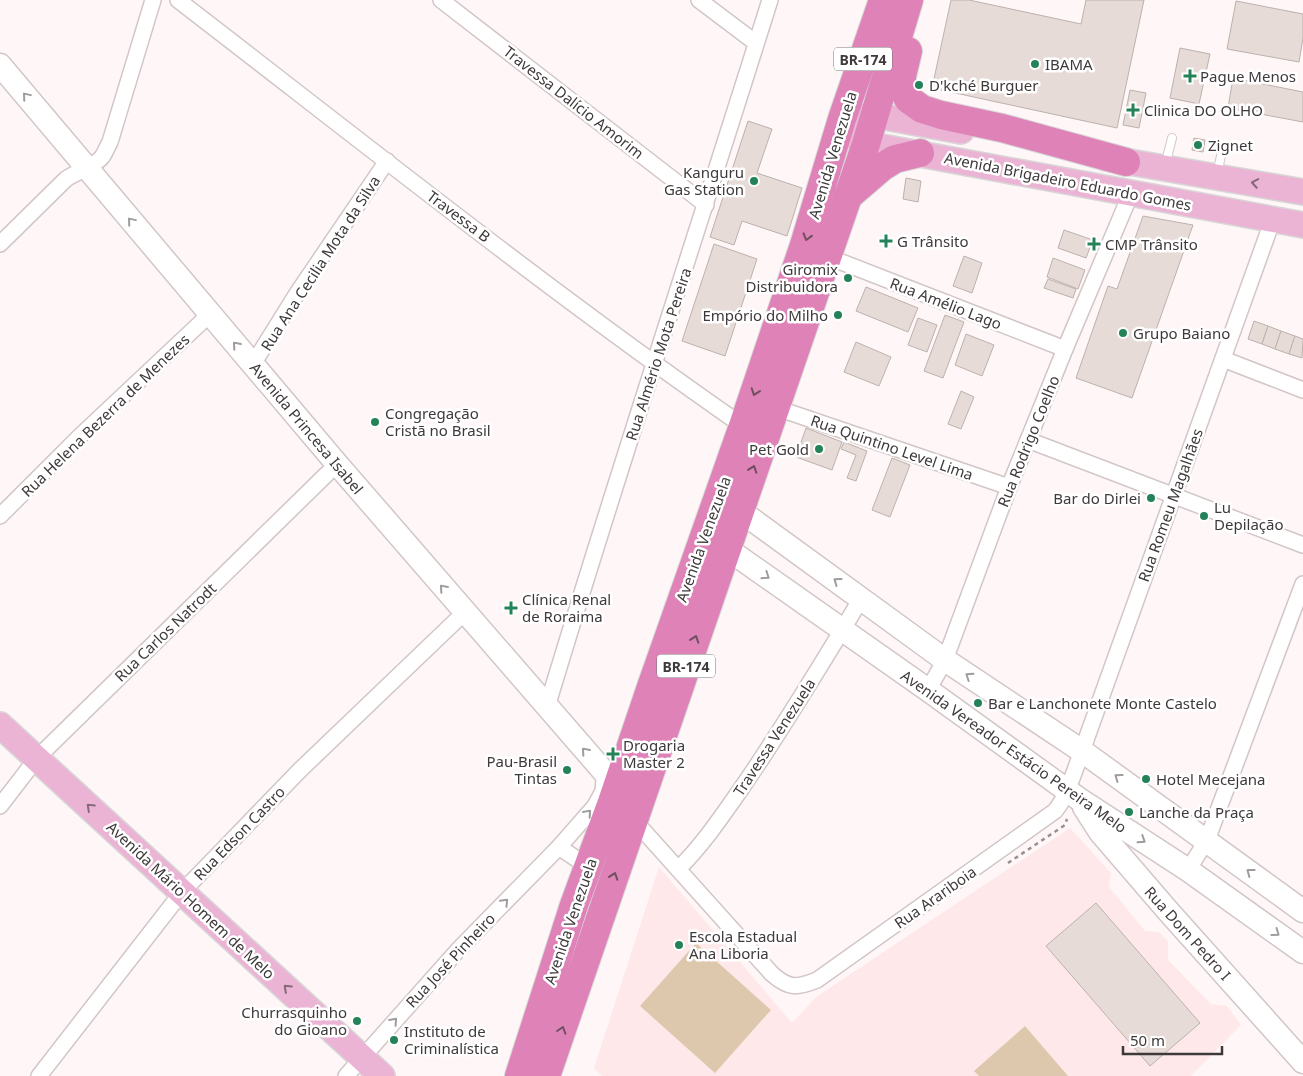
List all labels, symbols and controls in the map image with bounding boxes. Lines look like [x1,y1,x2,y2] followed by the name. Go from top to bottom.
[500,41,648,163] street label: Travessa Dalício Amorim
[834,48,892,70] road number: BR-174
[1045,54,1093,74] place label: IBAMA
[1029,58,1041,70] marker: IBAMA
[1200,66,1296,86] place label: Pague Menos
[1184,70,1196,82] marker: Pague Menos
[929,75,1038,95] place label: D'kché Burguer
[913,79,925,91] marker: D'kché Burguer
[803,89,861,221] street label: Avenida Venezuela
[23,93,32,102] one-way arrow
[1144,100,1263,120] place label: Clinica DO OLHO
[1126,103,1140,117] marker: Clinica DO OLHO
[1208,135,1253,155] place label: Zignet
[1192,139,1204,151] marker: Zignet
[943,147,1193,215] street label: Avenida Brigadeiro Eduardo Gomes
[664,162,744,199] place label: Kanguru Gas Station
[256,172,384,354] street label: Rua Ana Cecilia Mota da Silva
[748,175,760,187] marker: Kanguru Gas Station
[1251,179,1259,189] one-way arrow
[423,186,495,246] street label: Travessa B
[128,217,137,226] one-way arrow
[897,231,969,251] place label: G Trânsito
[802,233,812,241] one-way arrow
[879,234,893,248] marker: G Trânsito
[1105,234,1198,254] place label: CMP Trânsito
[1087,237,1101,251] marker: CMP Trânsito
[746,259,838,296] place label: Giromix Distribuidora
[621,265,695,443] street label: Rua Almério Mota Pereira
[842,272,854,284] marker: Giromix Distribuidora
[887,272,1005,334] street label: Rua Amélio Lago
[702,305,828,325] place label: Empório do Milho
[832,309,844,321] marker: Empório do Milho
[1133,323,1230,343] place label: Grupo Baiano
[1117,327,1129,339] marker: Grupo Baiano
[17,329,193,501] street label: Rua Helena Bezerra de Menezes
[233,341,242,350] one-way arrow
[246,358,368,498] street label: Avenida Princesa Isabel
[992,372,1064,510] street label: Rua Rodrigo Coelho
[751,387,761,395] one-way arrow
[385,403,491,440] place label: Congregação Cristã no Brasil
[808,410,976,484] street label: Rua Quintino Level Lima
[369,416,381,428] marker: Congregação Cristã no Brasil
[1133,426,1207,584] street label: Rua Romeu Magalhães
[749,439,809,459] place label: Pet Gold
[813,443,825,455] marker: Pet Gold
[747,465,757,474] one-way arrow
[671,473,735,605] street label: Avenida Venezuela
[1053,488,1141,508] place label: Bar do Dirlei
[1145,492,1157,504] marker: Bar do Dirlei
[1214,497,1283,534] place label: Lu Depilação
[1198,510,1210,522] marker: Lu Depilação
[760,571,769,579] one-way arrow
[110,578,221,686] street label: Rua Carlos Natrodt
[833,578,843,587] one-way arrow
[440,585,449,594] one-way arrow
[522,589,611,626] place label: Clínica Renal de Roraima
[504,601,518,615] marker: Clínica Renal de Roraima
[689,636,699,644] one-way arrow
[657,654,715,678] road number: BR-174
[897,665,1131,837] street label: Avenida Vereador Estácio Pereira Melo
[965,673,975,682] one-way arrow
[728,674,820,800] street label: Travessa Venezuela
[988,693,1217,713] place label: Bar e Lanchonete Monte Castelo
[972,697,984,709] marker: Bar e Lanchonete Monte Castelo
[623,735,685,772] place label: Drogaria Master 2
[582,748,591,757] one-way arrow
[607,748,619,760] marker: Drogaria Master 2
[486,751,557,788] place label: Pau-Brasil Tintas
[561,764,573,776] marker: Pau-Brasil Tintas
[1156,769,1266,789] place label: Hotel Mecejana
[1140,773,1152,785] marker: Hotel Mecejana
[1115,774,1124,782] one-way arrow
[189,782,289,884] street label: Rua Edson Castro
[1139,802,1254,822] place label: Lanche da Praça
[86,804,95,813] one-way arrow
[1123,806,1135,818] marker: Lanche da Praça
[582,810,591,819] one-way arrow
[103,817,279,983] street label: Avenida Mário Homem de Melo
[1137,834,1146,844] one-way arrow
[539,855,601,987] street label: Avenida Venezuela
[890,861,980,933] street label: Rua Arariboia
[1247,869,1256,877] one-way arrow
[608,872,618,881] one-way arrow
[1141,882,1235,984] street label: Rua Dom Pedro I
[499,899,508,908] one-way arrow
[401,908,499,1012] street label: Rua José Pinheiro
[689,926,797,963] place label: Escola Estadual Ana Liboria
[1270,927,1280,936] one-way arrow
[673,939,685,951] marker: Escola Estadual Ana Liboria
[283,985,292,994] one-way arrow
[241,1002,347,1039] place label: Churrasquinho do Gioano
[351,1015,363,1027] marker: Churrasquinho do Gioano
[388,1018,397,1027] one-way arrow
[404,1021,499,1058] place label: Instituto de Criminalística
[1123,1024,1222,1056] scale bar
[556,1026,566,1034] one-way arrow
[1130,1030,1165,1050] text: 50 m
[388,1034,400,1046] marker: Instituto de Criminalística

